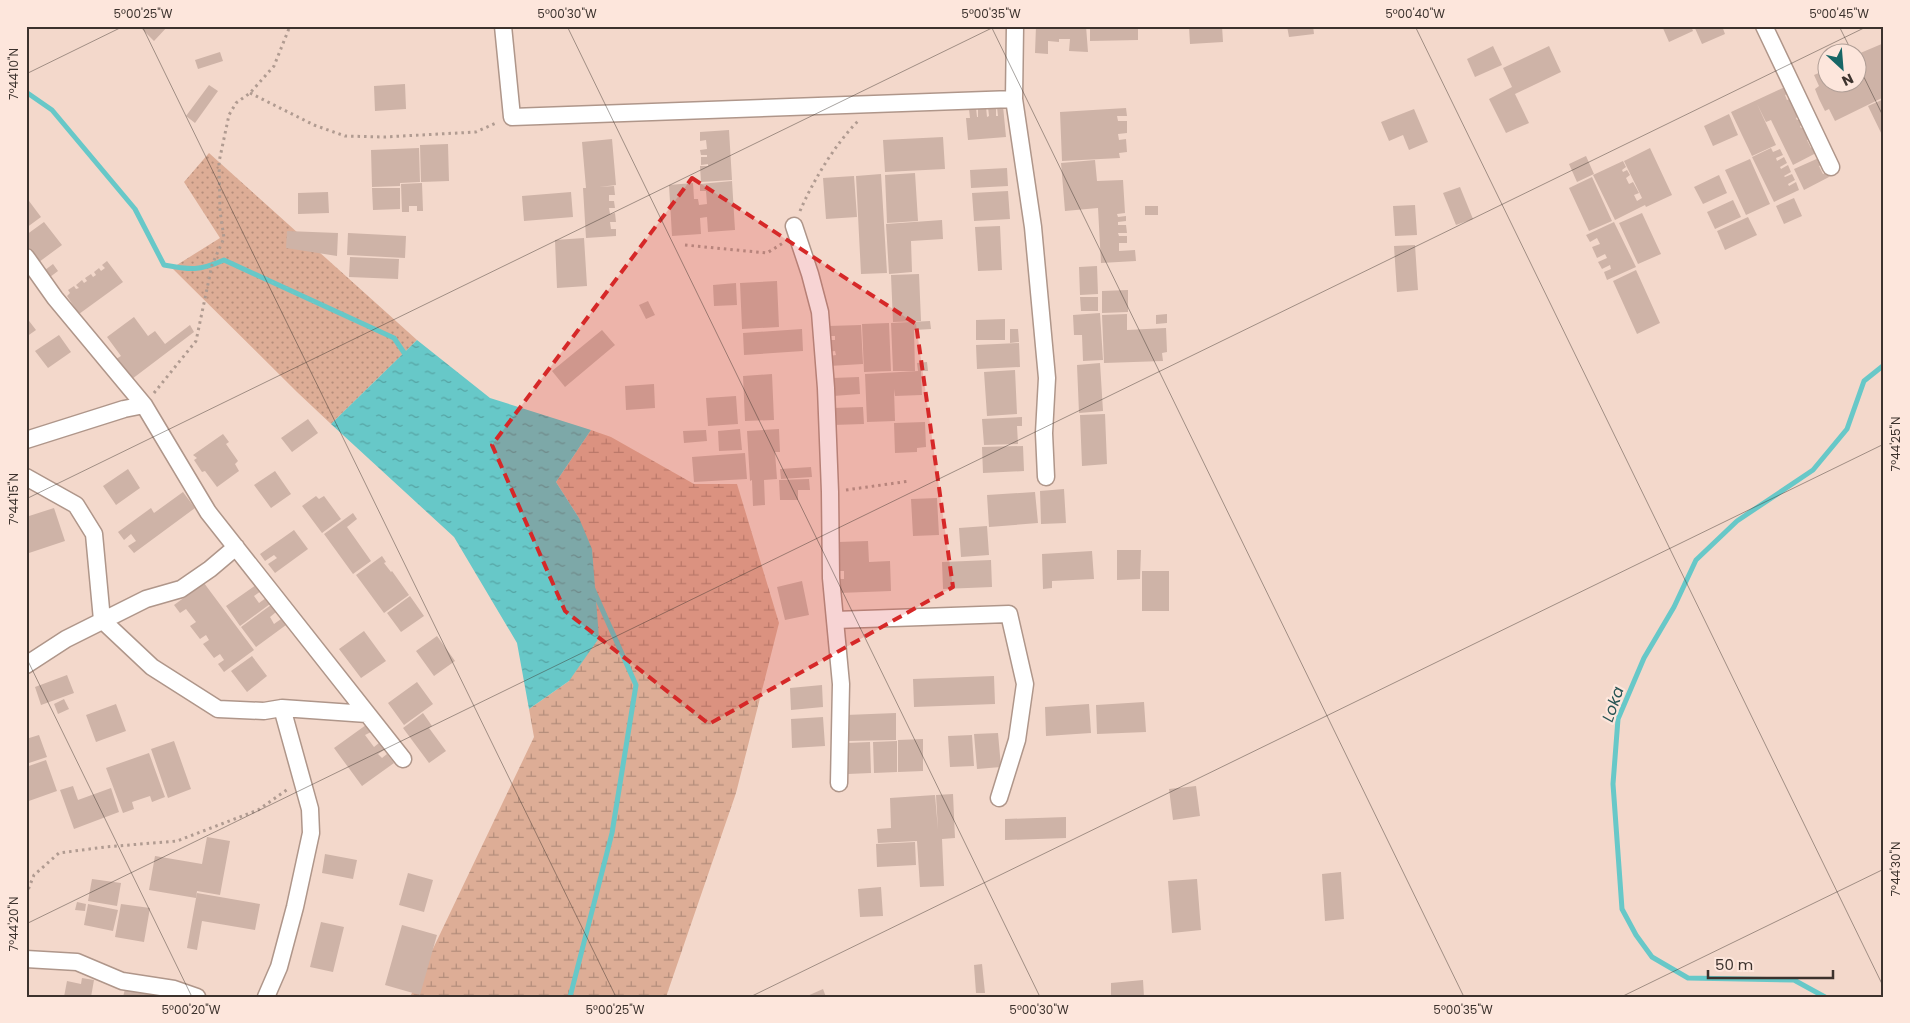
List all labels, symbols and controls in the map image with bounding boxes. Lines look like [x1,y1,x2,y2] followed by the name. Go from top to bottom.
[113,5,173,22] text: 5°00'25"W
[537,5,597,22] text: 5°00'30"W
[961,5,1021,22] text: 5°00'35"W
[1385,5,1445,22] text: 5°00'40"W
[1809,5,1869,22] text: 5°00'45"W
[1818,42,1868,92] north arrow
[5,48,22,100] text: 7°44'10"N
[1839,68,1857,91] text: N
[1887,417,1904,471] text: 7°44'25"N
[5,473,22,525] text: 7°44'15"N
[1596,683,1630,725] water label: Loka
[1887,841,1904,897] text: 7°44'30"N
[5,897,22,951] text: 7°44'20"N
[1708,948,1832,980] scale bar
[1715,954,1753,975] text: 50 m
[161,1001,221,1018] text: 5°00'20"W
[585,1001,645,1018] text: 5°00'25"W
[1009,1001,1069,1018] text: 5°00'30"W
[1433,1001,1493,1018] text: 5°00'35"W

